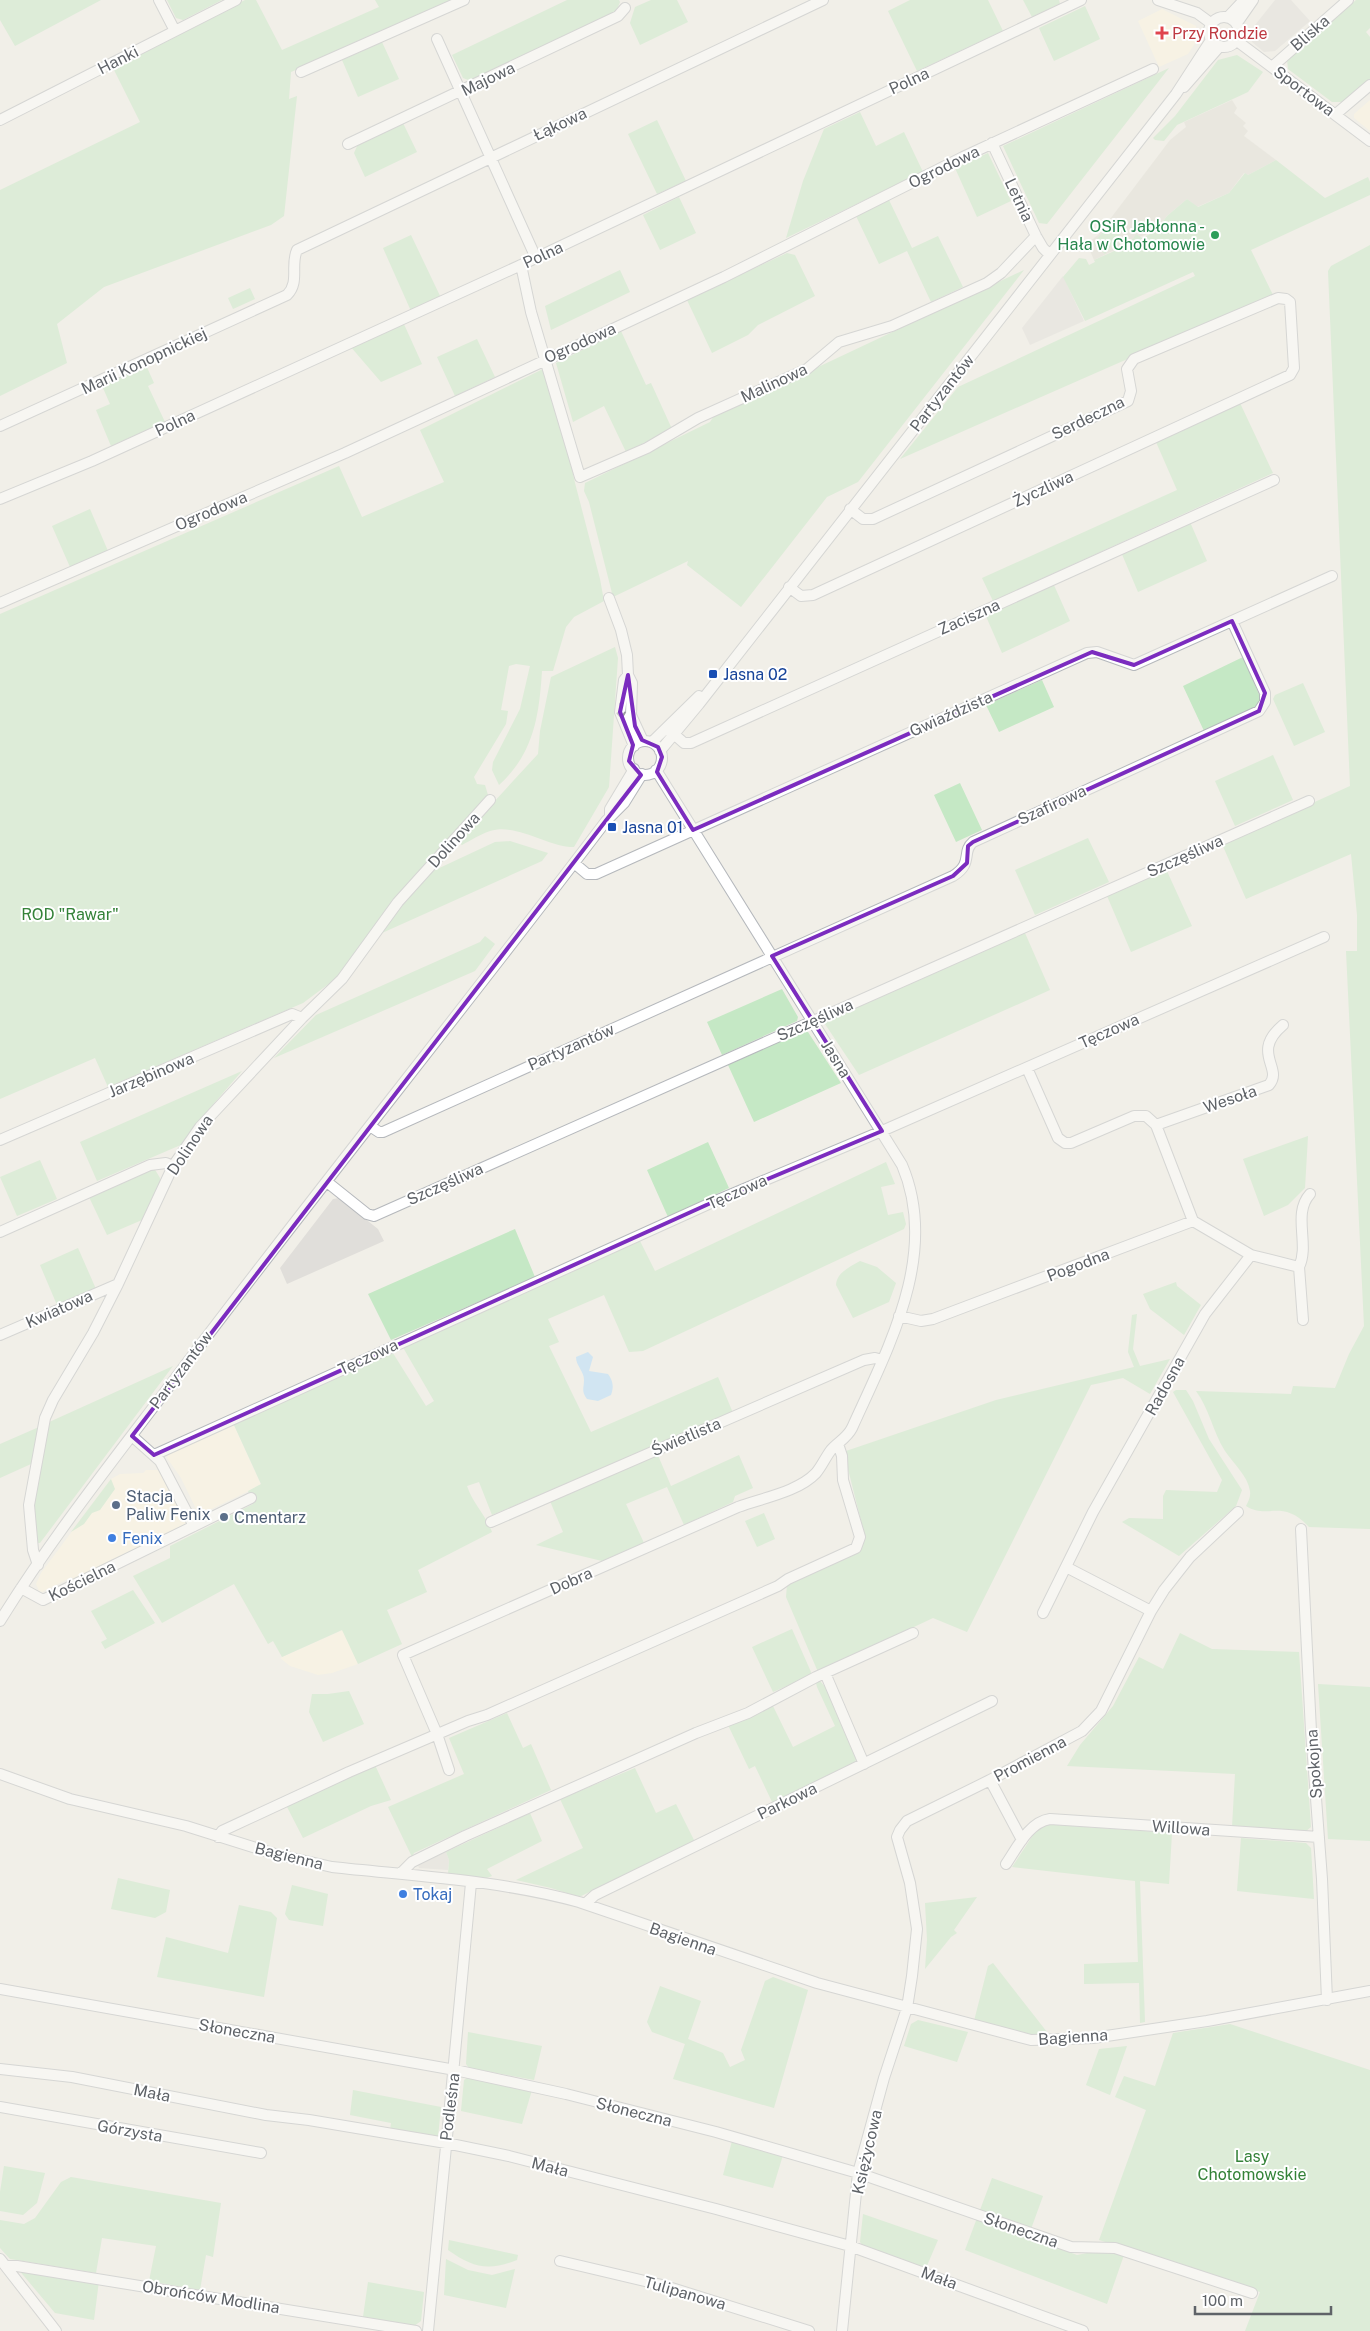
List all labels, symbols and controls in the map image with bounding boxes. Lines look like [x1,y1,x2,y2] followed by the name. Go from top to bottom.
[1287,11,1333,55] street label: Bliska
[1172,24,1268,43] place label: Przy Rondzie
[1156,27,1168,39] marker: Przy Rondzie
[94,42,142,78] street label: Hanki
[458,58,518,100] street label: Majowa
[1270,62,1338,120] street label: Sportowa
[886,64,932,98] street label: Polna
[530,103,590,145] street label: Łąkowa
[905,142,983,192] street label: Ogrodowa
[1001,175,1037,225] street label: Letnia
[1057,217,1205,254] place label: OSiR Jabłonna - Hała w Chotomowie
[1209,229,1221,241] marker: OSiR Jabłonna - Hała w Chotomowie
[520,238,566,272] street label: Polna
[541,319,619,367] street label: Ogrodowa
[78,324,210,398] street label: Marii Konopnickiej
[906,350,978,435] street label: Partyzantów
[738,359,810,407] street label: Malinowa
[1048,392,1128,444] street label: Serdeczna
[152,406,198,440] street label: Polna
[1009,466,1076,511] street label: Życzliwa
[172,487,250,535] street label: Ogrodowa
[935,595,1003,639] street label: Zaciszna
[723,665,787,684] place label: Jasna 02
[707,668,719,680] marker: Jasna 02
[907,687,995,741] street label: Gwiaździsta
[616,702,626,718] one-way arrow
[1015,781,1089,829] street label: Szafirowa
[424,808,484,872] street label: Dolinowa
[622,818,683,837] place label: Jasna 01
[606,821,618,833] marker: Jasna 01
[1144,831,1226,881] street label: Szczęśliwa
[21,905,119,924] park label: ROD "Rawar"
[774,995,856,1045] street label: Szczęśliwa
[1076,1009,1142,1053] street label: Tęczowa
[525,1019,618,1075] street label: Partyzantów
[817,1037,855,1081] street label: Jasna
[105,1048,197,1102] street label: Jarzębinowa
[1201,1081,1259,1117] street label: Wesoła
[163,1111,217,1179] street label: Dolinowa
[404,1159,486,1209] street label: Szczęśliwa
[704,1170,770,1214] street label: Tęczowa
[1044,1244,1112,1286] street label: Pogodna
[23,1286,95,1332] street label: Kwiatowa
[146,1327,217,1413] street label: Partyzantów
[335,1335,401,1379] street label: Tęczowa
[1141,1353,1189,1419] street label: Radosna
[648,1413,724,1460] street label: Świetlista
[126,1487,210,1524] place label: Stacja Paliw Fenix
[110,1499,122,1511] marker: Stacja Paliw Fenix
[234,1508,306,1527] place label: Cmentarz
[218,1511,230,1523] marker: Cmentarz
[122,1529,163,1548] place label: Fenix
[106,1532,118,1544] marker: Fenix
[45,1557,119,1605] street label: Kościelna
[547,1563,595,1599] street label: Dobra
[1302,1729,1326,1799] street label: Spokojna
[990,1732,1070,1786] street label: Promienna
[754,1778,820,1824] street label: Parkowa
[1151,1816,1211,1840] street label: Willowa
[253,1838,325,1874] street label: Bagienna
[413,1885,452,1904] place label: Tokaj
[397,1888,409,1900] marker: Tokaj
[647,1919,719,1959] street label: Bagienna
[197,2015,277,2047] street label: Słoneczna
[1038,2025,1108,2049] street label: Bagienna
[436,2072,464,2142] street label: Podleśna
[132,2080,172,2106] street label: Mała
[594,2093,674,2131] street label: Słoneczna
[848,2108,886,2196] street label: Księżycowa
[96,2116,164,2146] street label: Górzysta
[1197,2147,1307,2184] park label: Lasy Chotomowskie
[530,2153,570,2181] street label: Mała
[981,2208,1061,2252] street label: Słoneczna
[918,2263,960,2293] street label: Mała
[642,2272,728,2314] street label: Tulipanowa
[141,2277,281,2317] street label: Obrońców Modlina
[1195,2284,1331,2316] scale bar
[1202,2292,1243,2309] text: 100 m

